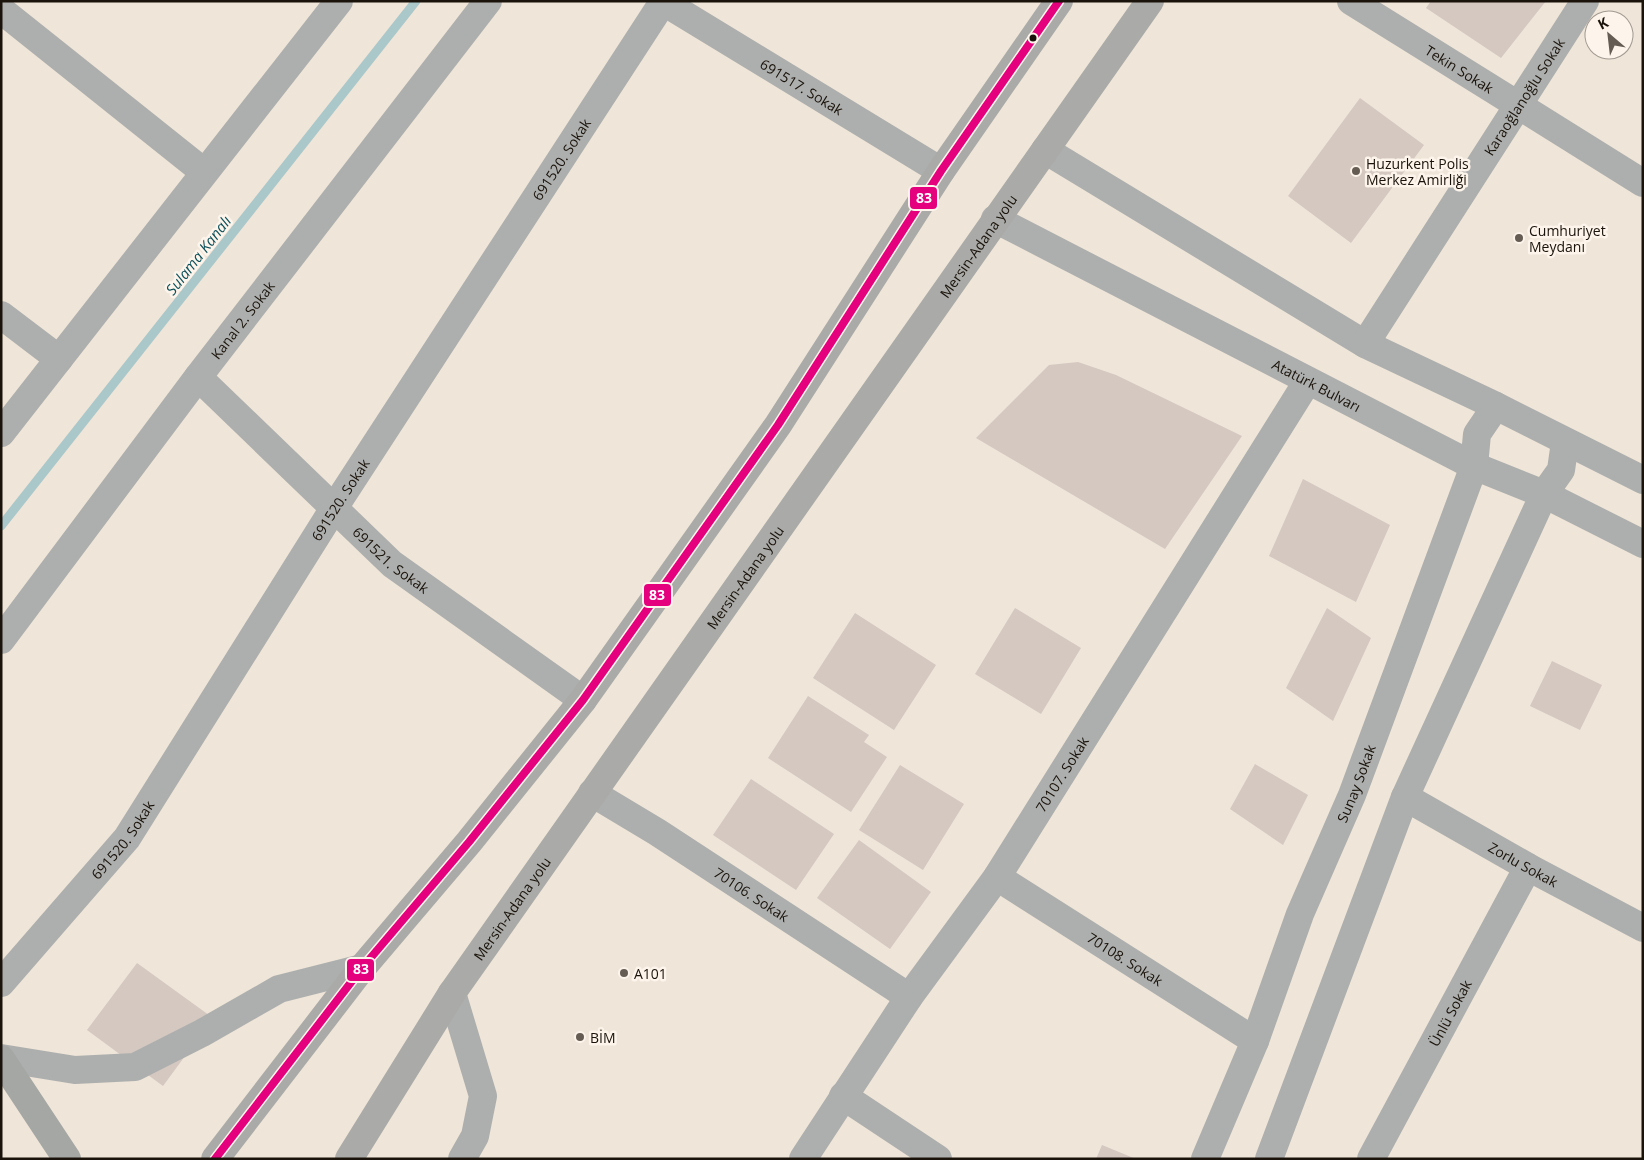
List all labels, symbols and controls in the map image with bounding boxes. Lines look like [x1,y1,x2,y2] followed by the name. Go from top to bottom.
[1584,10,1634,60] north arrow
[1594,12,1612,34] text: K
[1028,33,1038,43] unlabelled marker
[1479,34,1569,159] street label: Karaoğlanoğlu Sokak
[1422,40,1498,98] street label: Tekin Sokak
[757,54,848,119] street label: 691517. Sokak
[527,114,595,204] street label: 691520. Sokak
[1366,154,1469,189] place label: Huzurkent Polis Merkez Amirliği
[1350,165,1362,177] marker: Huzurkent Polis Merkez Amirliği
[909,186,938,210] line badge: 83
[916,188,932,207] text: 83
[935,190,1021,301] street label: Mersin-Adana yolu
[161,211,235,299] water label: Sulama Kanalı
[1529,221,1606,256] place label: Cumhuriyet Meydanı
[1513,232,1525,244] marker: Cumhuriyet Meydanı
[206,276,279,363] street label: Kanal 2. Sokak
[1269,354,1364,416] street label: Atatürk Bulvarı
[306,454,374,544] street label: 691520. Sokak
[349,522,434,597] street label: 691521. Sokak
[702,522,788,633] street label: Mersin-Adana yolu
[643,583,672,607] line badge: 83
[649,585,665,604] text: 83
[1031,732,1093,815] street label: 70107. Sokak
[1332,741,1380,825] street label: Sunay Sokak
[86,796,158,883] street label: 691520. Sokak
[1485,837,1562,891] street label: Zorlu Sokak
[469,853,555,964] street label: Mersin-Adana yolu
[711,863,793,926] street label: 70106. Sokak
[1084,927,1167,990] street label: 70108. Sokak
[346,958,375,982] line badge: 83
[353,959,369,978] text: 83
[634,964,667,983] place label: A101
[618,967,630,979] marker: A101
[1424,975,1476,1050] street label: Ünlü Sokak
[590,1028,616,1047] place label: BİM
[574,1031,586,1043] marker: BİM

